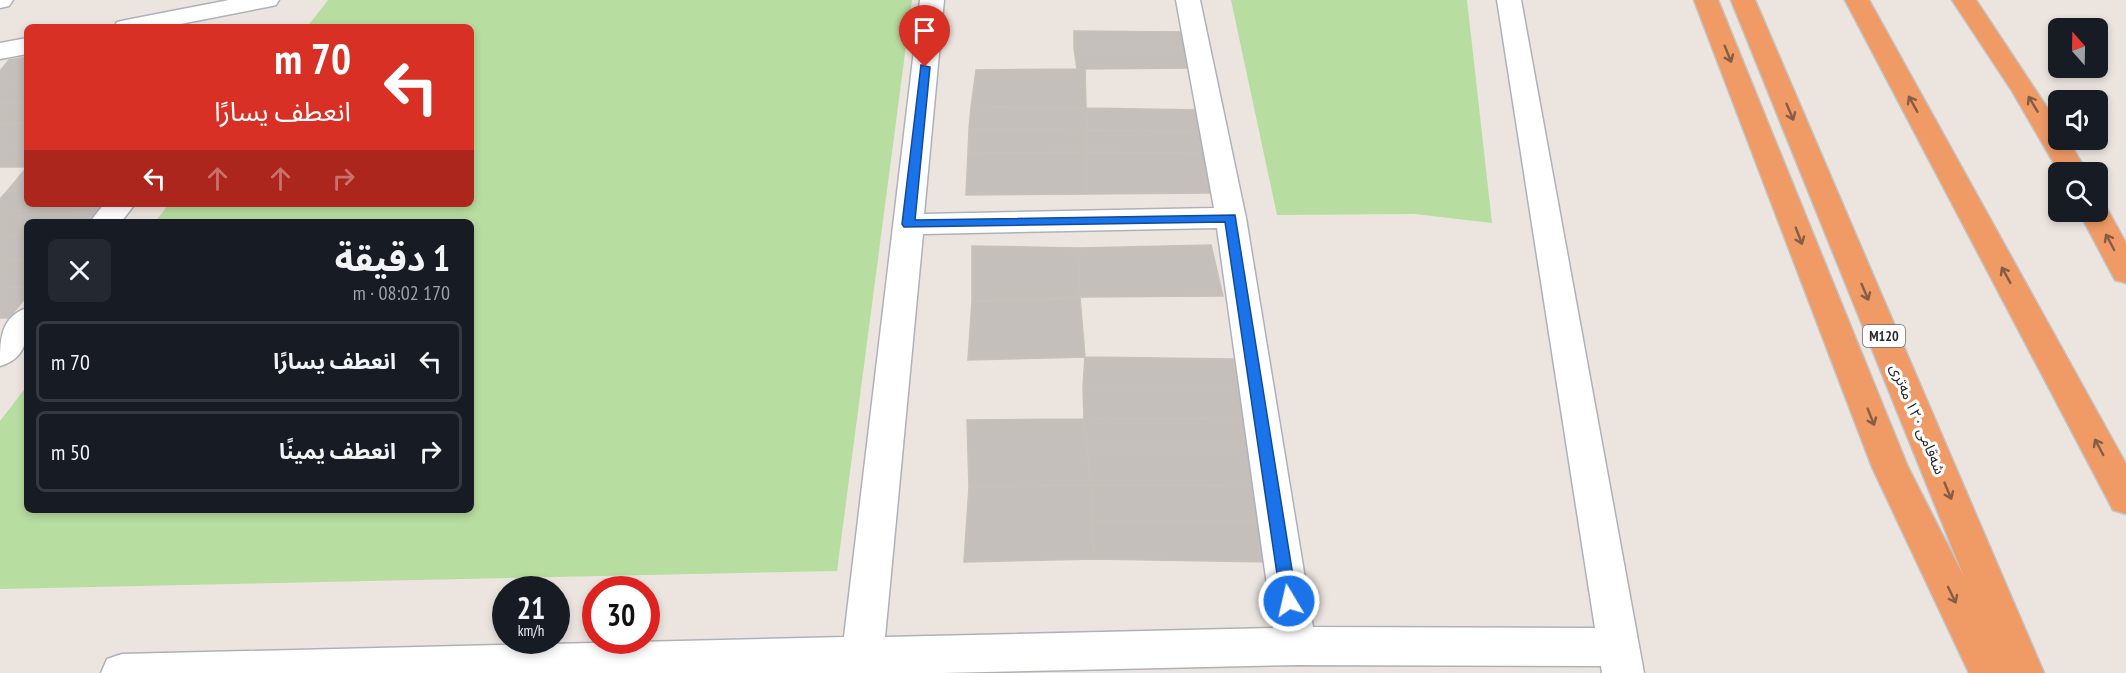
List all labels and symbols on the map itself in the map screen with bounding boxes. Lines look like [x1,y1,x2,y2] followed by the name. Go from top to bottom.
[899,5,950,67] pin
[2048,18,2108,78] north arrow
[1723,45,1734,63] one-way arrow
[1907,96,1919,113] one-way arrow
[2026,96,2038,113] one-way arrow
[1785,102,1796,121] one-way arrow
[1794,226,1805,245] one-way arrow
[2104,233,2115,251] one-way arrow
[2000,267,2011,285] one-way arrow
[1860,282,1871,301] one-way arrow
[1863,325,1905,347] road number: M120
[1886,361,1950,477] street label: شەقامی ١٢٠ مەتری
[1866,408,1877,426] one-way arrow
[2093,439,2105,456] one-way arrow
[1943,482,1954,500] one-way arrow
[1257,569,1321,633] position arrow
[582,576,660,654] speed limit sign: 30
[1946,585,1958,603] one-way arrow

